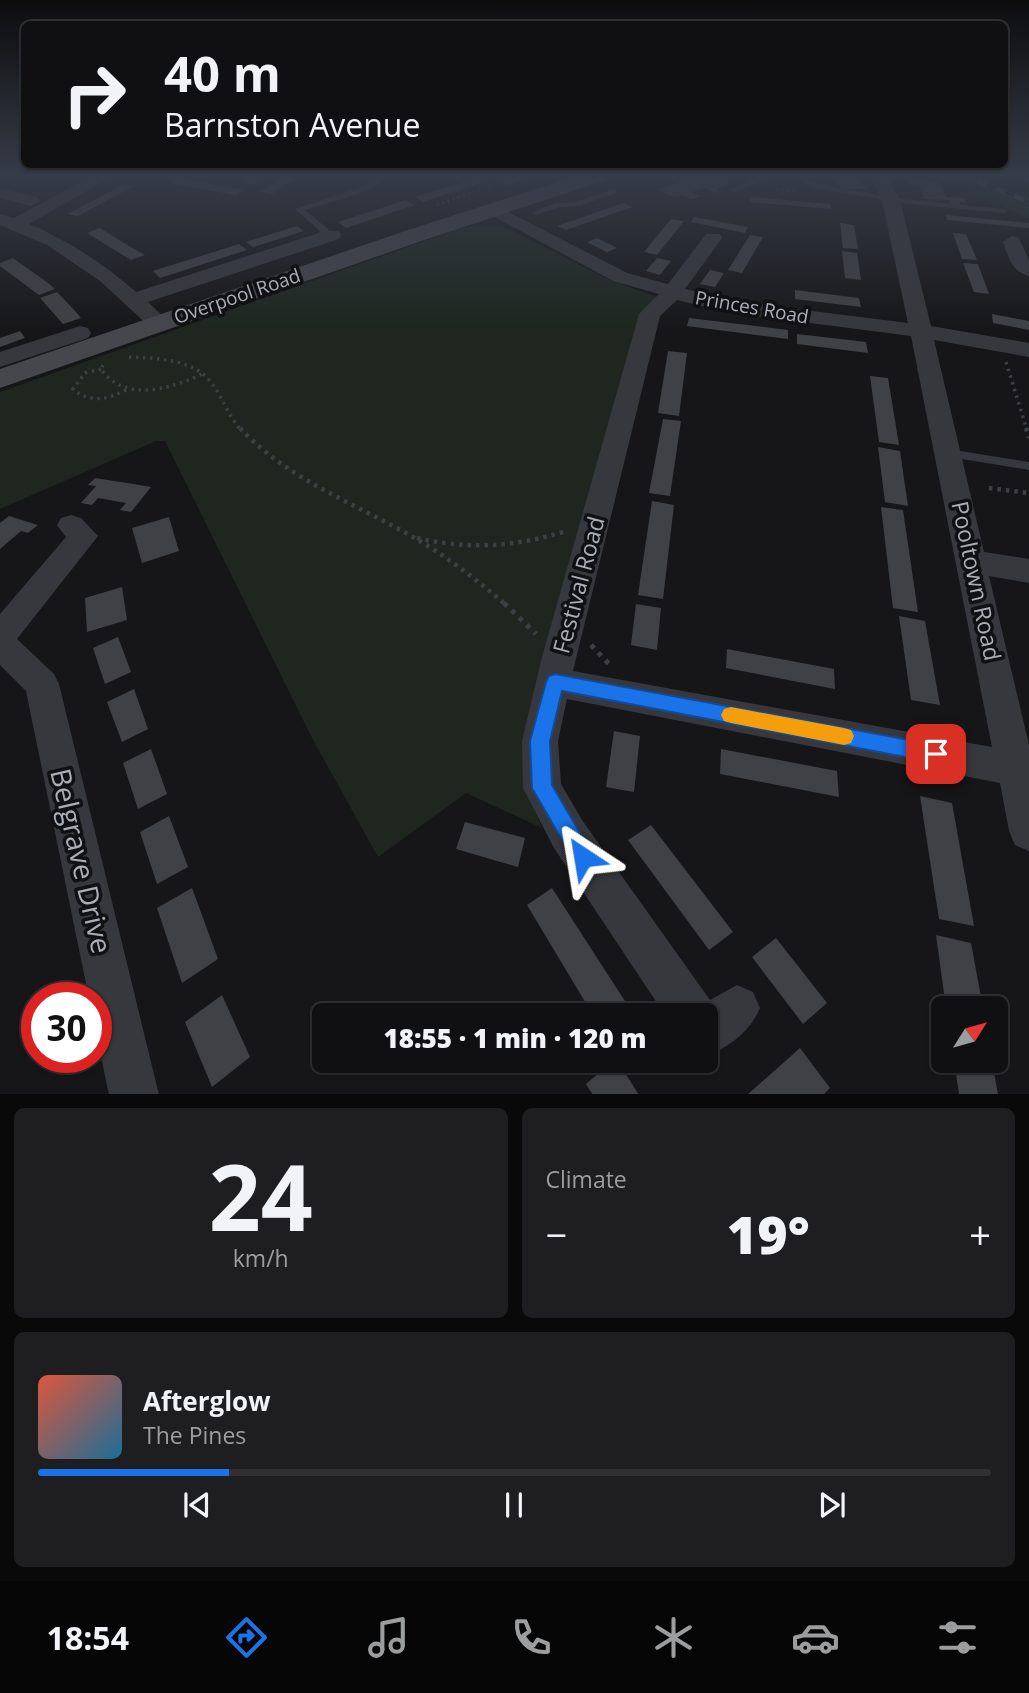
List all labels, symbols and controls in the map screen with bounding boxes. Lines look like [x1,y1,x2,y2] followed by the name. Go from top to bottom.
[164,40,281,106] text: 40 m
[49,49,140,140] icon: right
[164,103,420,146] text: Barnston Avenue
[170,262,304,330] street label: Overpool Road
[693,284,811,330] street label: Princes Road
[944,498,1009,663] street label: Pooltown Road
[544,513,612,657] street label: Festival Road
[906,724,966,784] pin
[917,735,955,773] icon: arrive
[42,765,122,957] street label: Belgrave Drive
[546,820,620,894] position arrow
[21,982,112,1073] speed limit sign: 30
[931,996,1008,1073] north arrow
[931,996,1008,1073] map controls
[384,1020,646,1056] text: 18:55 · 1 min · 120 m
[209,1134,313,1258] text: 24
[546,1163,627,1195] text: Climate
[727,1198,810,1269] text: 19°
[546,1208,567,1260] text: −
[969,1208,991,1260] text: +
[233,1242,289,1274] text: km/h
[143,1383,270,1419] text: Afterglow
[143,1419,246,1451] text: The Pines
[178,1486,216,1524] icon: previous
[495,1486,533,1524] icon: pause
[813,1486,851,1524] icon: next
[222,1613,271,1662] icon: directions
[364,1613,413,1662] icon: music
[507,1613,556,1662] icon: phone
[649,1613,698,1662] icon: climate
[791,1613,840,1662] icon: car
[933,1613,982,1662] icon: filters
[47,1616,129,1659] text: 18:54

